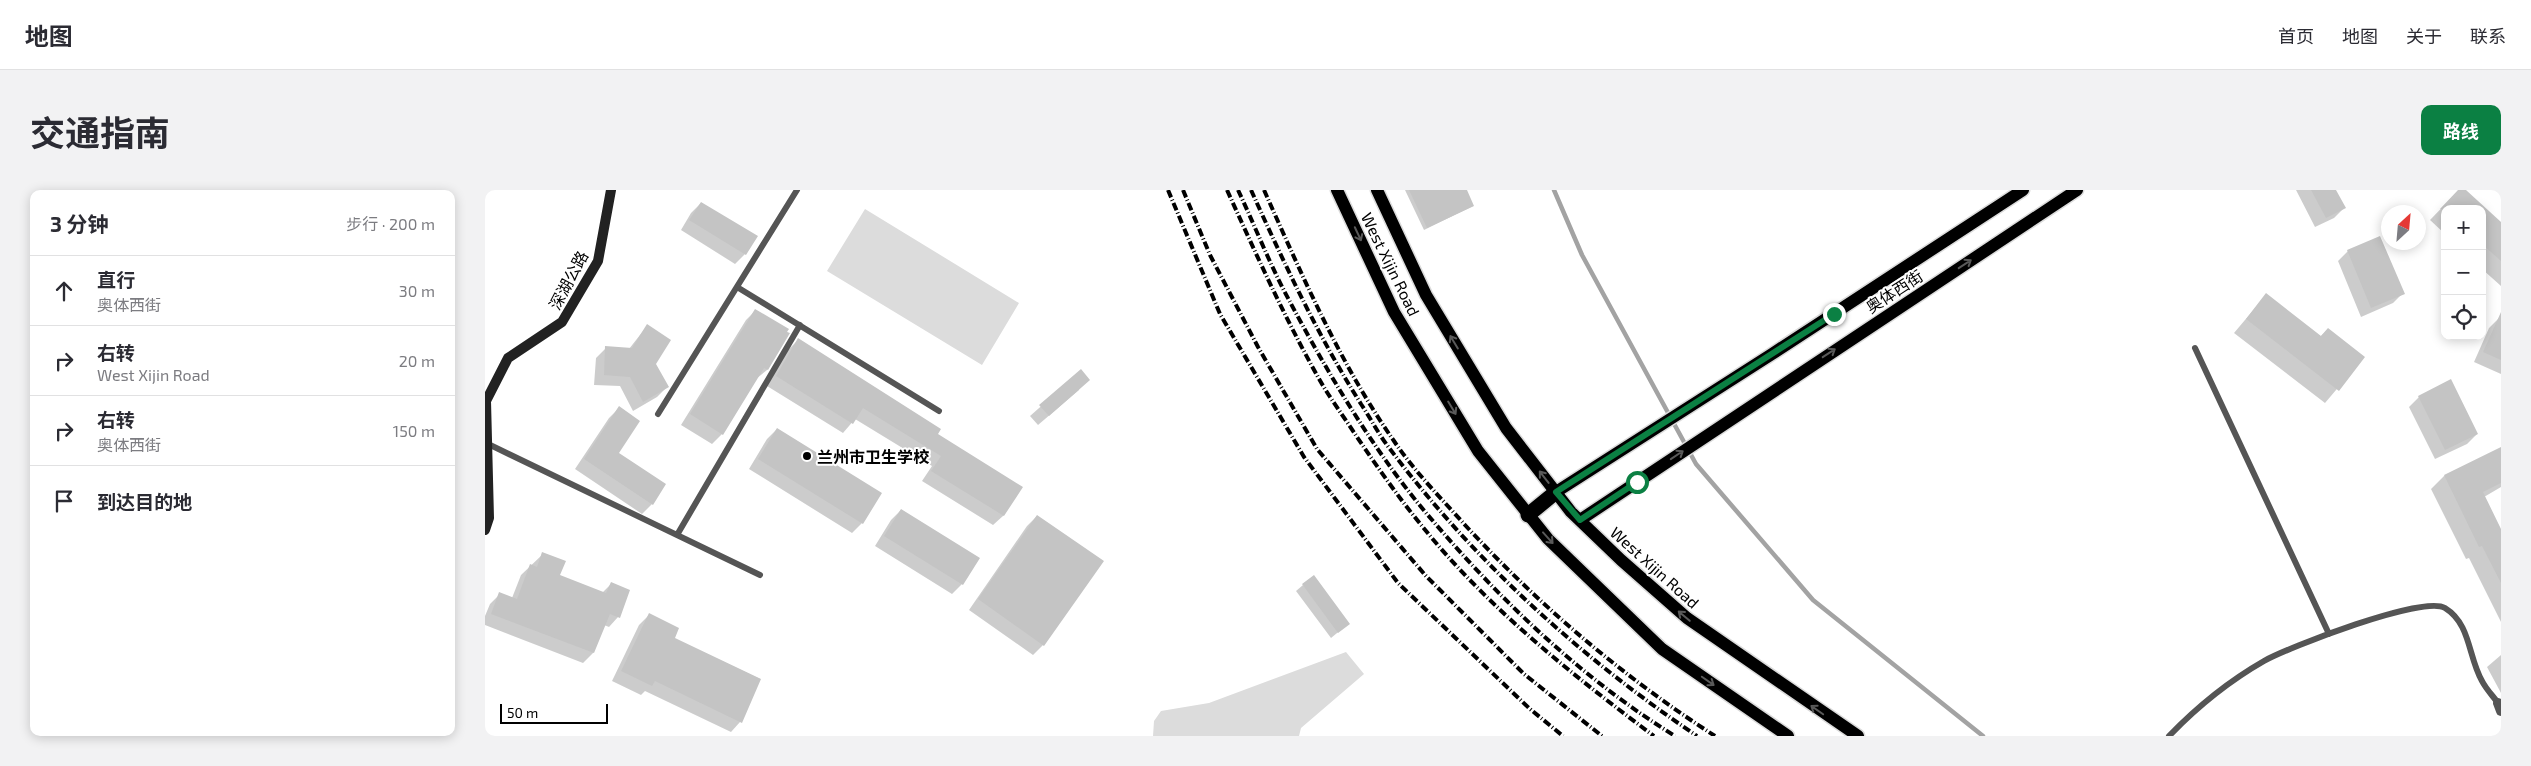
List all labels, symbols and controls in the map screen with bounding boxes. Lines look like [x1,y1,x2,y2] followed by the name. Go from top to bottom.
[25,21,73,50] text: 地图
[2278,25,2314,47] text: 首页
[2342,25,2378,47] text: 地图
[2406,25,2442,47] text: 关于
[2470,25,2506,47] text: 联系
[2421,105,2501,155] button: 路线
[30,111,170,153] text: 交通指南
[2381,205,2426,250] north arrow
[2441,205,2486,340] map controls
[2441,205,2486,250] button: +
[1357,209,1424,319] street label: West Xijin Road
[50,211,108,236] text: 3 分钟
[346,214,435,233] text: 步行 · 200 m
[1354,226,1363,241] one-way arrow
[545,247,591,313] street label: 深湖公路
[2441,250,2486,295] button: −
[1957,259,1971,269] one-way arrow
[1862,266,1926,316] street label: 奥体西街
[97,268,135,291] text: 直行
[50,277,78,305] icon: ahead
[399,281,435,300] text: 30 m
[97,295,161,314] text: 奥体西街
[2441,295,2486,340] button: locate
[1823,303,1846,326] route end
[1449,336,1459,350] one-way arrow
[97,341,135,364] text: 右转
[50,347,78,375] icon: right
[1821,348,1835,358] one-way arrow
[399,351,435,370] text: 20 m
[97,365,210,384] text: West Xijin Road
[1447,400,1457,414] one-way arrow
[97,408,135,431] text: 右转
[50,417,78,445] icon: right
[393,421,435,440] text: 150 m
[97,435,161,454] text: 奥体西街
[817,447,930,466] place label: 兰州市卫生学校
[1670,449,1684,460] one-way arrow
[801,450,813,462] marker: 兰州市卫生学校
[1539,471,1550,484] one-way arrow
[1626,471,1649,494] route start
[50,487,78,515] icon: arrive
[97,490,192,513] text: 到达目的地
[1606,522,1703,612] street label: West Xijin Road
[1542,532,1554,545] one-way arrow
[1678,610,1691,621] one-way arrow
[1701,676,1715,686] one-way arrow
[500,701,607,724] scale bar
[507,704,538,721] text: 50 m
[1810,705,1824,715] one-way arrow

